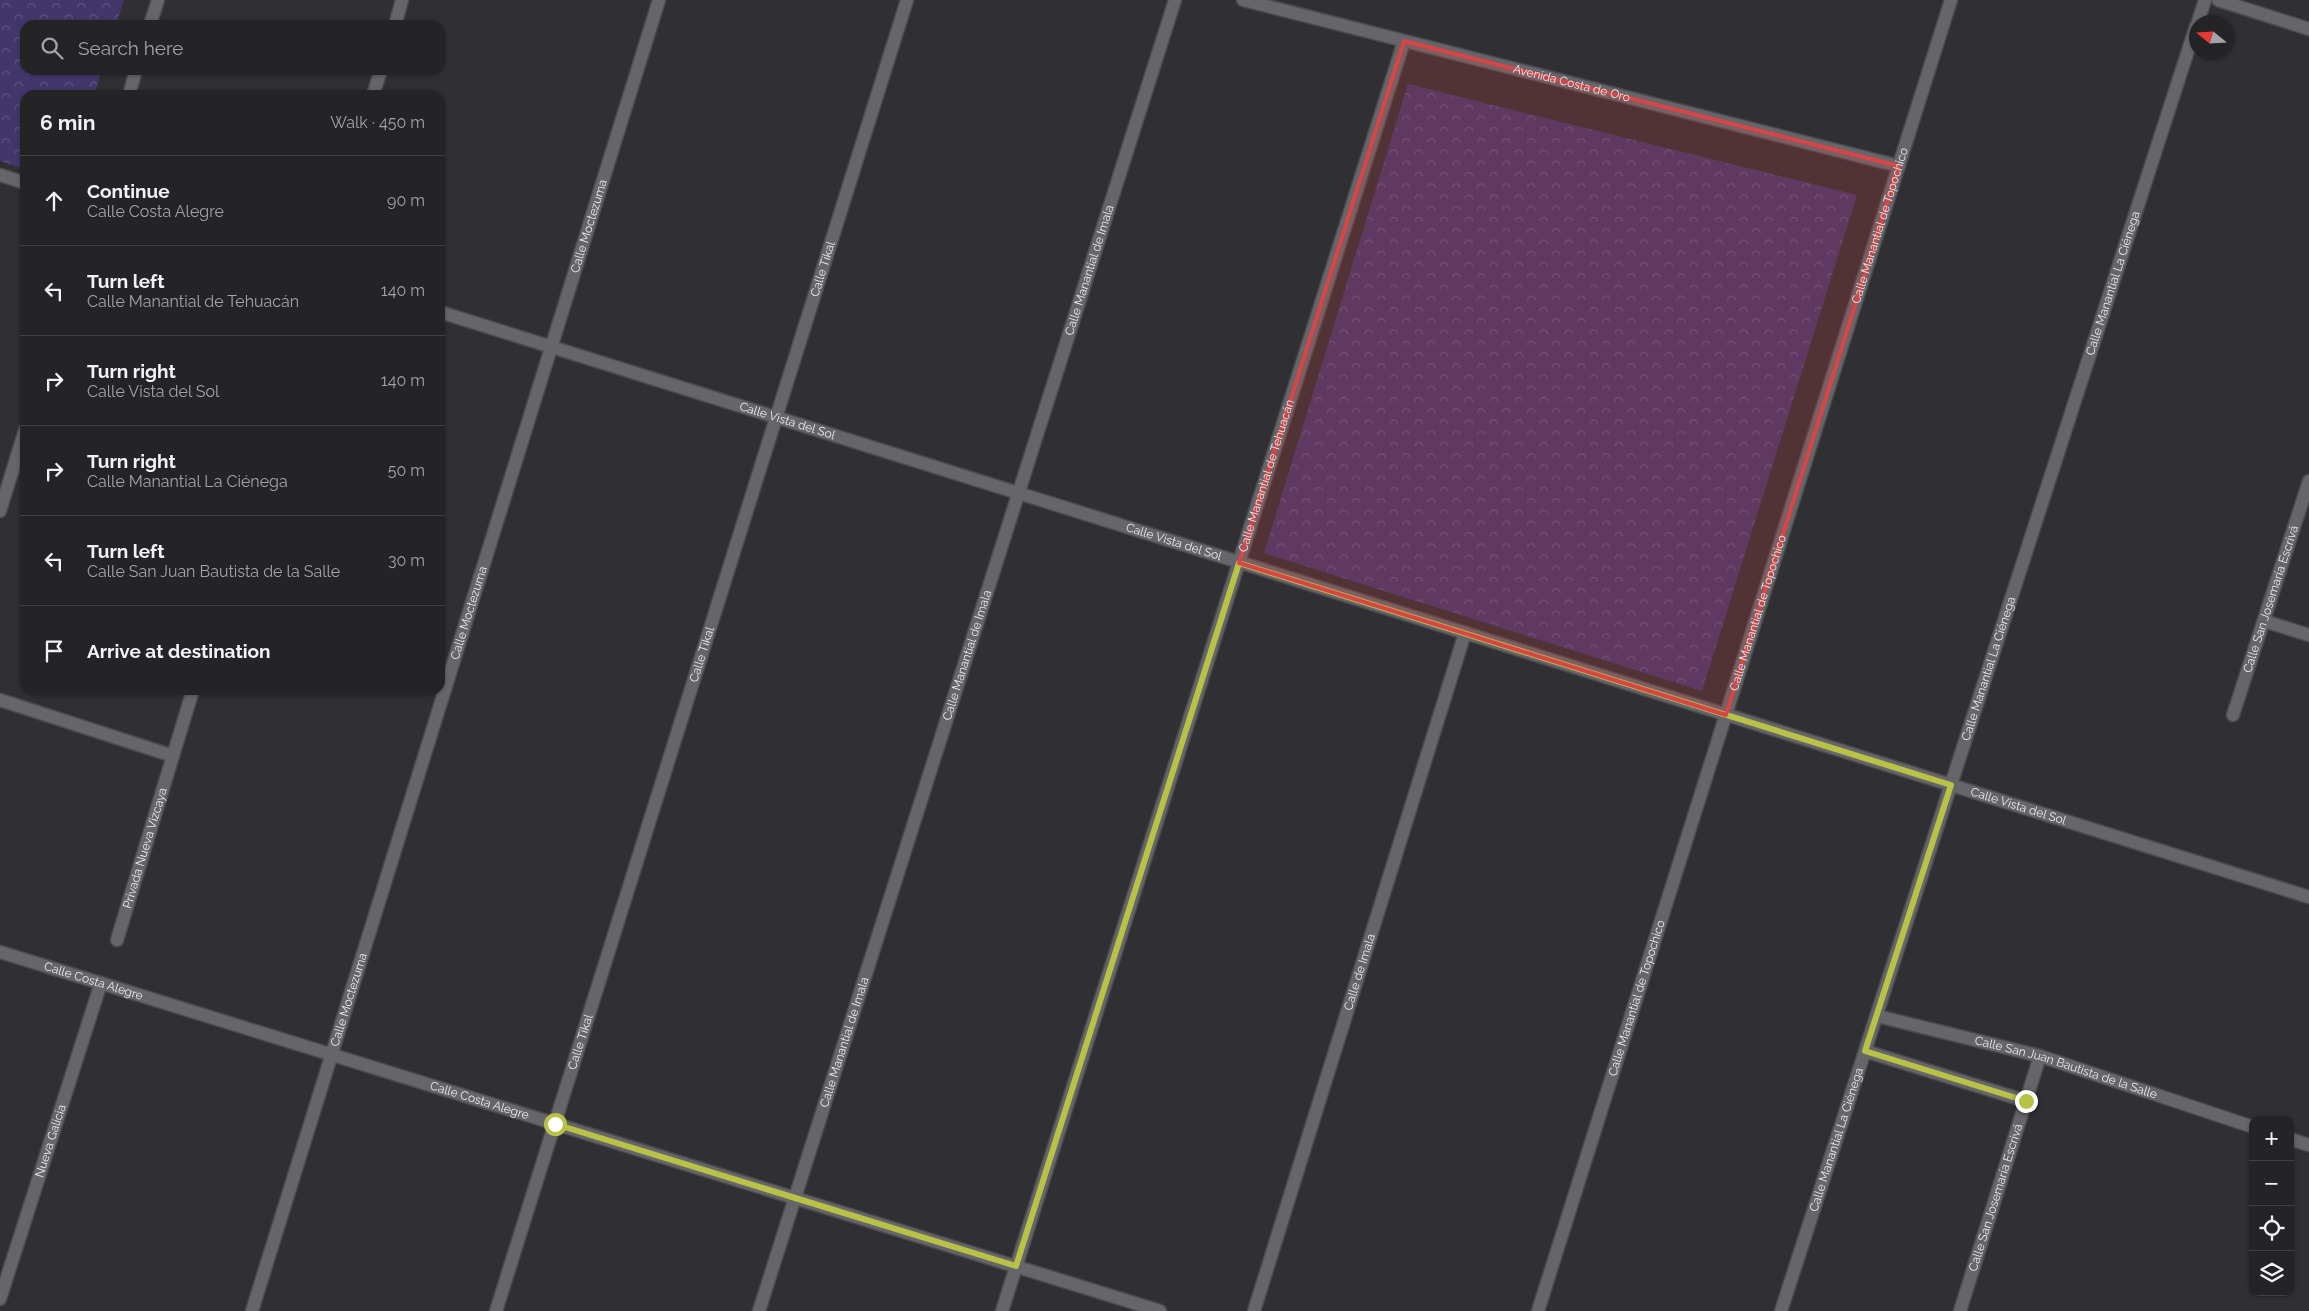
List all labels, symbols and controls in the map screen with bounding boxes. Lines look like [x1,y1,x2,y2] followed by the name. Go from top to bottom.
[2189,15,2234,60] north arrow
[20,20,445,75] search box
[38,34,66,62] icon: search
[78,37,184,59] text: Search here
[1512,62,1632,105] street label: Avenida Costa de Oro
[40,110,95,135] text: 6 min
[330,113,425,132] text: Walk · 450 m
[1849,146,1911,305] street label: Calle Manantial de Topochico
[568,178,610,275] street label: Calle Moctezuma
[87,180,170,202] text: Continue
[40,187,68,215] icon: ahead
[387,191,425,210] text: 90 m
[87,202,224,221] text: Calle Costa Alegre
[1062,203,1117,337] street label: Calle Manantial de Imala
[2083,209,2143,357] street label: Calle Manantial La Ciénega
[807,239,838,298] street label: Calle Tikal
[87,270,164,292] text: Turn left
[40,277,68,305] icon: left
[381,281,425,300] text: 140 m
[87,292,299,311] text: Calle Manantial de Tehuacán
[87,360,176,382] text: Turn right
[40,367,68,395] icon: right
[381,371,425,390] text: 140 m
[87,382,219,401] text: Calle Vista del Sol
[1236,398,1297,554] street label: Calle Manantial de Tehuacán
[738,399,838,442] street label: Calle Vista del Sol
[87,450,176,472] text: Turn right
[40,457,68,485] icon: right
[388,461,425,480] text: 50 m
[87,472,288,491] text: Calle Manantial La Ciénega
[1124,520,1224,563] street label: Calle Vista del Sol
[2240,524,2301,674] street label: Calle San Josemaría Escrivá
[1727,533,1789,693] street label: Calle Manantial de Topochico
[87,540,164,562] text: Turn left
[40,547,68,575] icon: left
[388,551,425,570] text: 30 m
[87,562,340,581] text: Calle San Juan Bautista de la Salle
[448,564,490,661] street label: Calle Moctezuma
[940,588,994,722] street label: Calle Manantial de Imala
[1959,595,2018,742] street label: Calle Manantial La Ciénega
[687,624,717,684] street label: Calle Tikal
[40,637,68,665] icon: arrive
[87,640,271,662] text: Arrive at destination
[1969,785,2069,828] street label: Calle Vista del Sol
[120,786,170,910] street label: Privada Nueva Vizcaya
[1605,918,1668,1078] street label: Calle Manantial de Topochico
[1341,932,1378,1012] street label: Calle de Imala
[328,951,370,1048] street label: Calle Moctezuma
[42,959,145,1003] street label: Calle Costa Alegre
[817,975,872,1109] street label: Calle Manantial de Imala
[565,1012,596,1071] street label: Calle Tikal
[1973,1033,2159,1102] street label: Calle San Juan Bautista de la Salle
[1807,1066,1866,1214] street label: Calle Manantial La Ciénega
[428,1079,531,1122] street label: Calle Costa Alegre
[2015,1090,2038,1113] route end
[32,1103,69,1179] street label: Nueva Galicia
[544,1113,567,1136] route start
[2249,1116,2294,1296] map controls
[2249,1116,2294,1161] button: +
[1966,1122,2025,1273] street label: Calle San Josemaría Escrivá
[2249,1161,2294,1206] button: −
[2249,1206,2294,1251] button: locate
[2249,1251,2294,1296] button: layers

